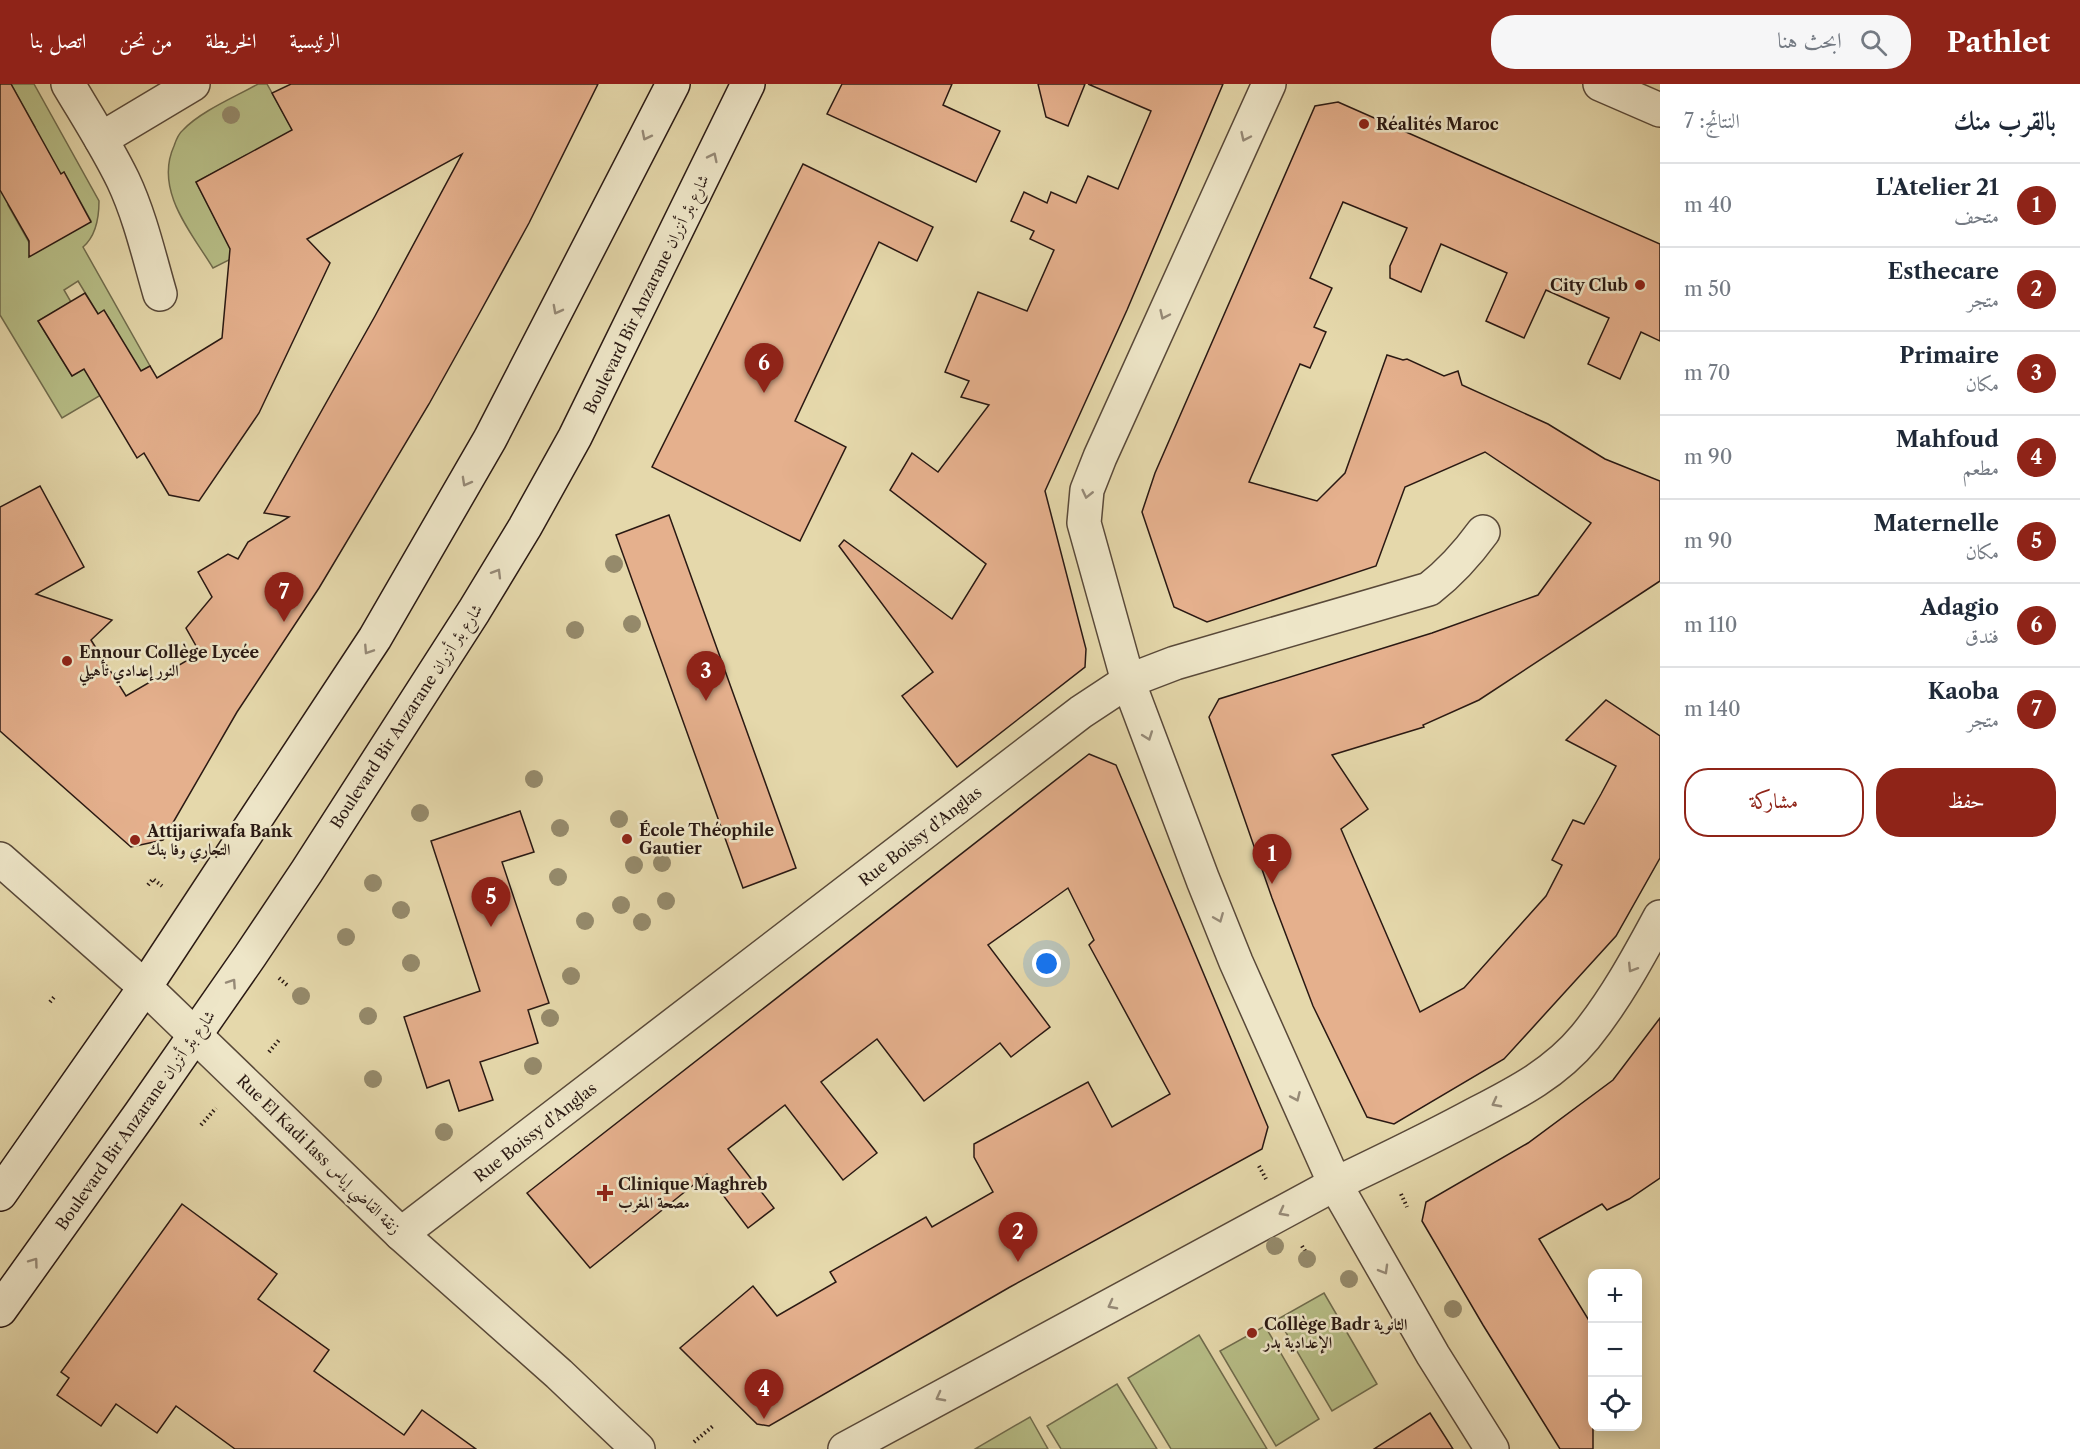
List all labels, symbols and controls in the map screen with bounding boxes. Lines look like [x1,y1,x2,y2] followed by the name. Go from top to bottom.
[1491,15,1911,69] search box
[1947,25,2050,59] text: Pathlet
[1857,26,1890,59] icon: search
[1777,27,1842,54] text: ابحث هنا
[30,28,86,53] text: اتصل بنا
[119,28,172,53] text: من نحن
[205,28,257,53] text: الخريطة
[290,28,340,53] text: الرئيسية
[1953,105,2056,137] text: بالقرب منك
[1684,109,1740,133] text: النتائج: 7
[1376,114,1499,134] place label: Réalités Maroc
[1357,117,1371,131] marker: Réalités Maroc
[642,130,654,141] one-way arrow
[1240,131,1252,142] one-way arrow
[705,153,717,164] one-way arrow
[578,171,716,419] street label: Boulevard Bir Anzarane شارع بئر أنزران
[1876,174,1999,201] text: L'Atelier 21
[1684,193,1732,217] text: 40 m
[2032,193,2041,217] text: 1
[1954,204,1999,228] text: متحف
[1887,258,1999,285] text: Esthecare
[1550,275,1628,295] place label: City Club
[1684,277,1732,301] text: 50 m
[2031,277,2042,301] text: 2
[1633,278,1647,292] marker: City Club
[1967,288,1999,312] text: متجر
[553,303,564,314] one-way arrow
[1159,308,1171,319] one-way arrow
[1899,342,1999,369] text: Primaire
[744,344,783,393] pin: 6
[1684,361,1731,385] text: 70 m
[2031,361,2042,385] text: 3
[1965,372,1999,396] text: مكان
[1896,426,1999,453] text: Mahfoud
[1684,445,1732,469] text: 90 m
[2031,445,2042,469] text: 4
[1962,456,1999,480] text: مطعم
[462,476,473,486] one-way arrow
[1082,489,1095,499] one-way arrow
[1873,510,1999,537] text: Maternelle
[1684,529,1732,553] text: 90 m
[2031,529,2042,553] text: 5
[1965,540,1999,564] text: مكان
[490,569,502,579] one-way arrow
[264,572,304,622] pin: 7
[1920,594,1999,621] text: Adagio
[325,599,490,834] street label: Boulevard Bir Anzarane شارع بئر أنزران
[1684,613,1737,637] text: 110 m
[2031,613,2042,637] text: 6
[1965,624,1999,648] text: فندق
[78,642,259,686] place label: Ennour Collège Lycée النور إعدادي تأهيلي
[363,644,375,654] one-way arrow
[686,652,726,701] pin: 3
[60,654,74,668] marker: Ennour Collège Lycée النور إعدادي تأهيلي
[1928,678,1999,705] text: Kaoba
[1684,697,1741,721] text: 140 m
[2031,697,2042,721] text: 7
[1967,708,1999,732] text: متجر
[1141,730,1154,741] one-way arrow
[1684,768,1864,837] button: مشاركة
[1876,768,2056,837] button: حفظ
[855,782,985,890] street label: Rue Boissy d’Anglas
[639,820,774,858] place label: École Théophile Gautier
[146,821,293,863] place label: Attijariwafa Bank التجاري وفا بنك
[620,832,634,846] marker: École Théophile Gautier
[128,833,142,847] marker: Attijariwafa Bank التجاري وفا بنك
[1252,834,1292,884] pin: 1
[472,878,510,927] pin: 5
[1211,912,1224,922] one-way arrow
[1032,949,1061,978] your location
[1627,962,1639,972] one-way arrow
[225,979,236,990] one-way arrow
[50,1006,222,1236] street label: Boulevard Bir Anzarane شارع بئر أنزران
[228,1070,405,1242] street label: Rue El Kadi Iass زنقة القاضي إياس
[470,1078,600,1186] street label: Rue Boissy d’Anglas
[1289,1090,1301,1101] one-way arrow
[1492,1096,1503,1107] one-way arrow
[618,1174,768,1213] place label: Clinique Maghreb مصحة المغرب
[596,1184,614,1202] marker: Clinique Maghreb مصحة المغرب
[1279,1205,1289,1216] one-way arrow
[998,1212,1038,1262] pin: 2
[27,1258,38,1269] one-way arrow
[1377,1264,1388,1274] one-way arrow
[1588,1269,1642,1431] map controls
[1588,1269,1642,1323] button: +
[1107,1298,1118,1309] one-way arrow
[1262,1314,1408,1354] place label: Collège Badr الثانوية الإعدادية بدر
[1588,1323,1642,1377] button: −
[1245,1326,1259,1340] marker: Collège Badr الثانوية الإعدادية بدر
[744,1370,783,1419] pin: 4
[1588,1377,1642,1431] button: locate
[936,1390,946,1401] one-way arrow

